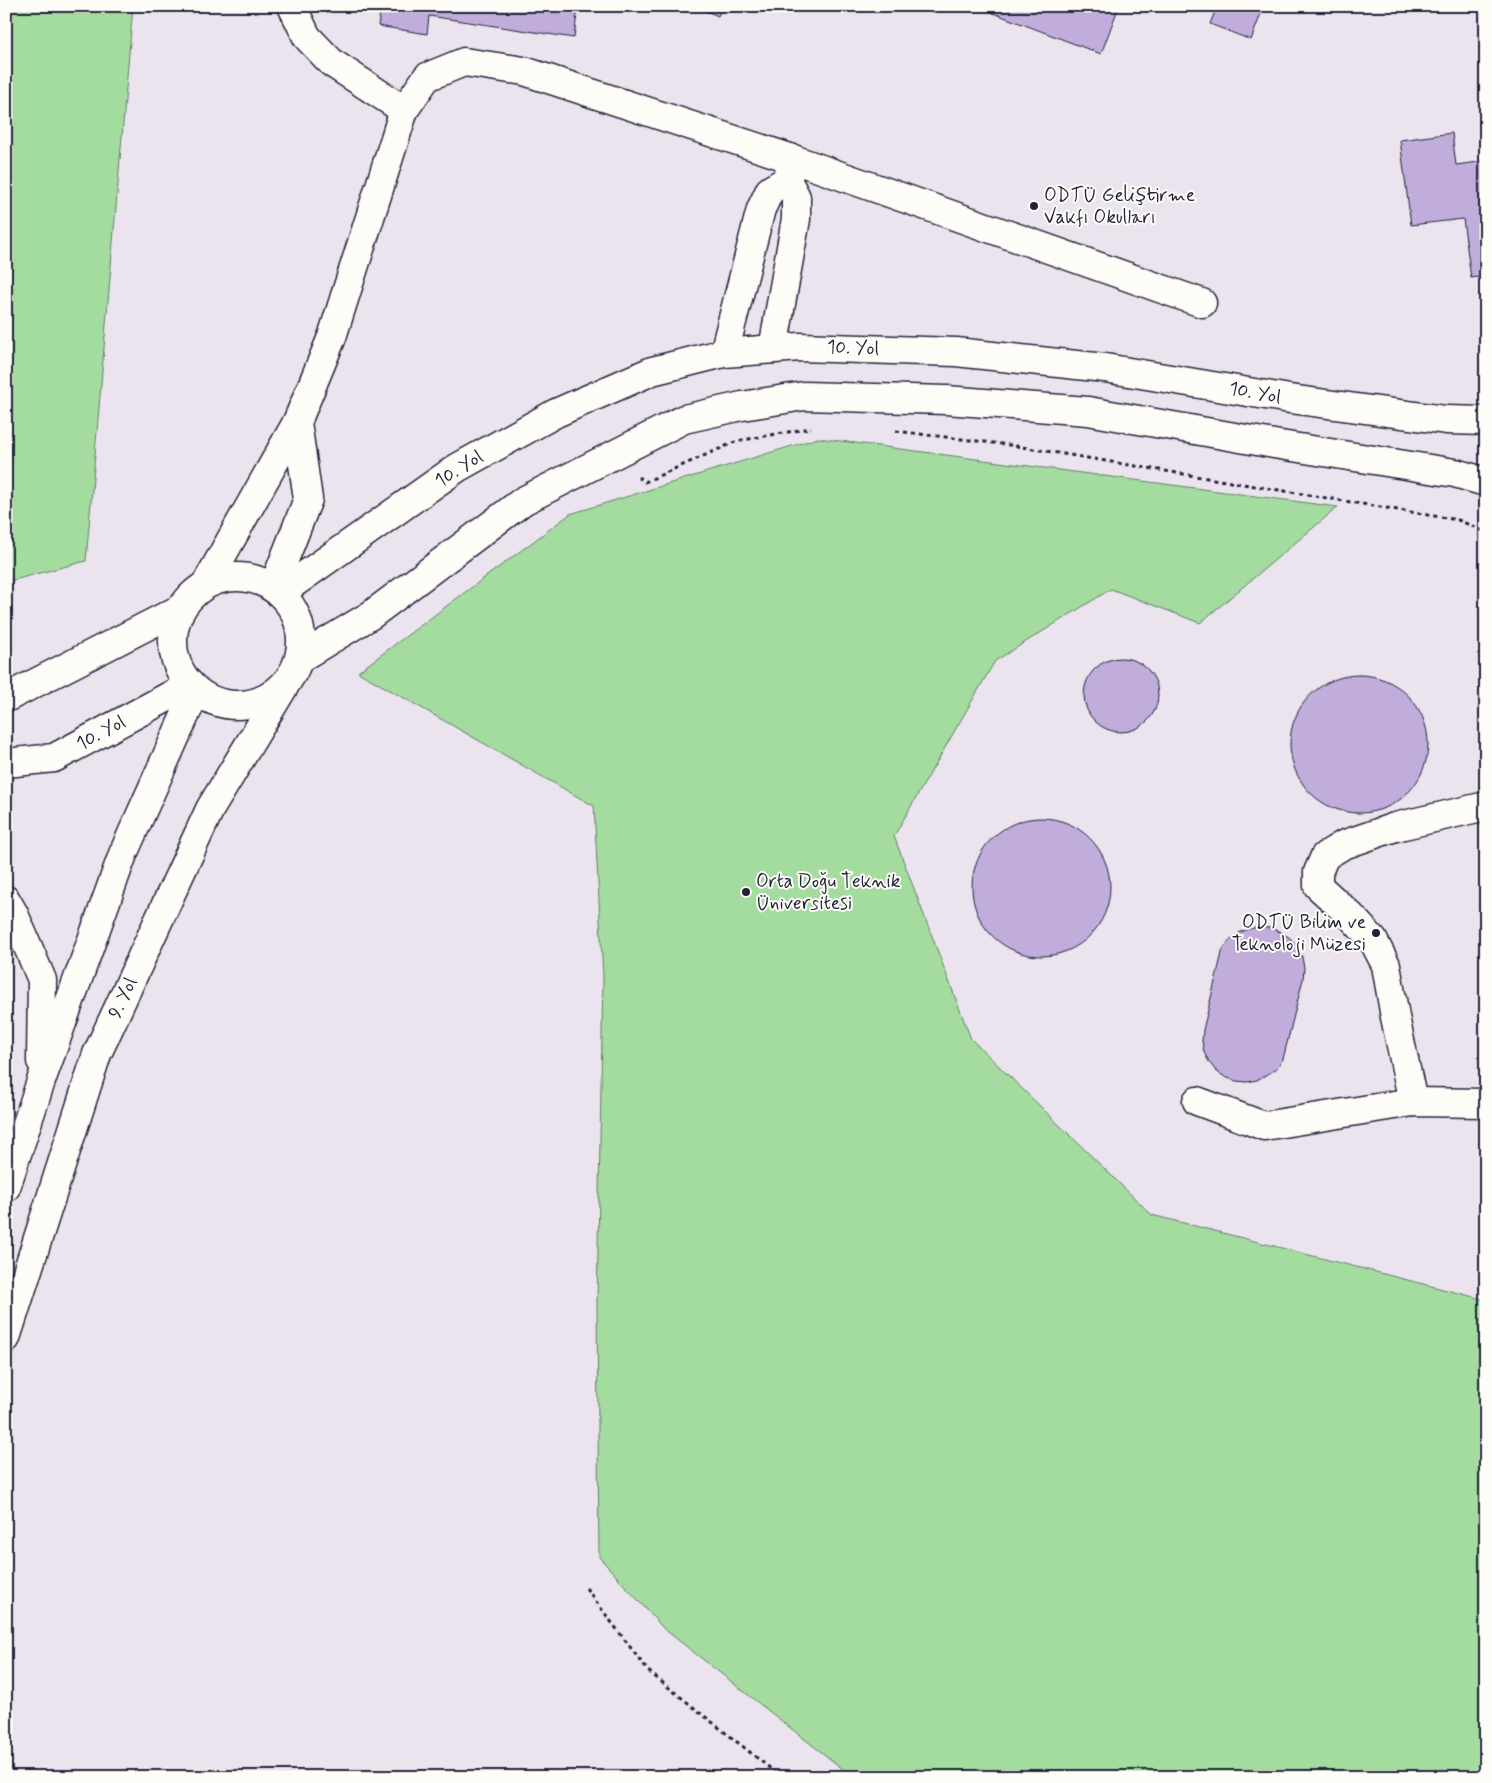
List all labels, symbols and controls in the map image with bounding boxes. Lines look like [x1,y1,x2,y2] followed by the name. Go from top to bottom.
[1044,183,1195,230] place label: ODTÜ Geliştirme Vakfı Okulları
[1028,200,1040,212] marker: ODTÜ Geliştirme Vakfı Okulları
[826,335,880,361] street label: 10. Yol
[1227,376,1283,410] street label: 10. Yol
[430,444,488,493] street label: 10. Yol
[72,709,130,756] street label: 10. Yol
[756,869,901,916] place label: Orta Doğu Teknik Üniversitesi
[740,886,752,898] marker: Orta Doğu Teknik Üniversitesi
[1232,910,1366,958] place label: ODTÜ Bilim ve Teknoloji Müzesi
[1370,927,1382,939] marker: ODTÜ Bilim ve Teknoloji Müzesi
[103,973,143,1022] street label: 9. Yol

